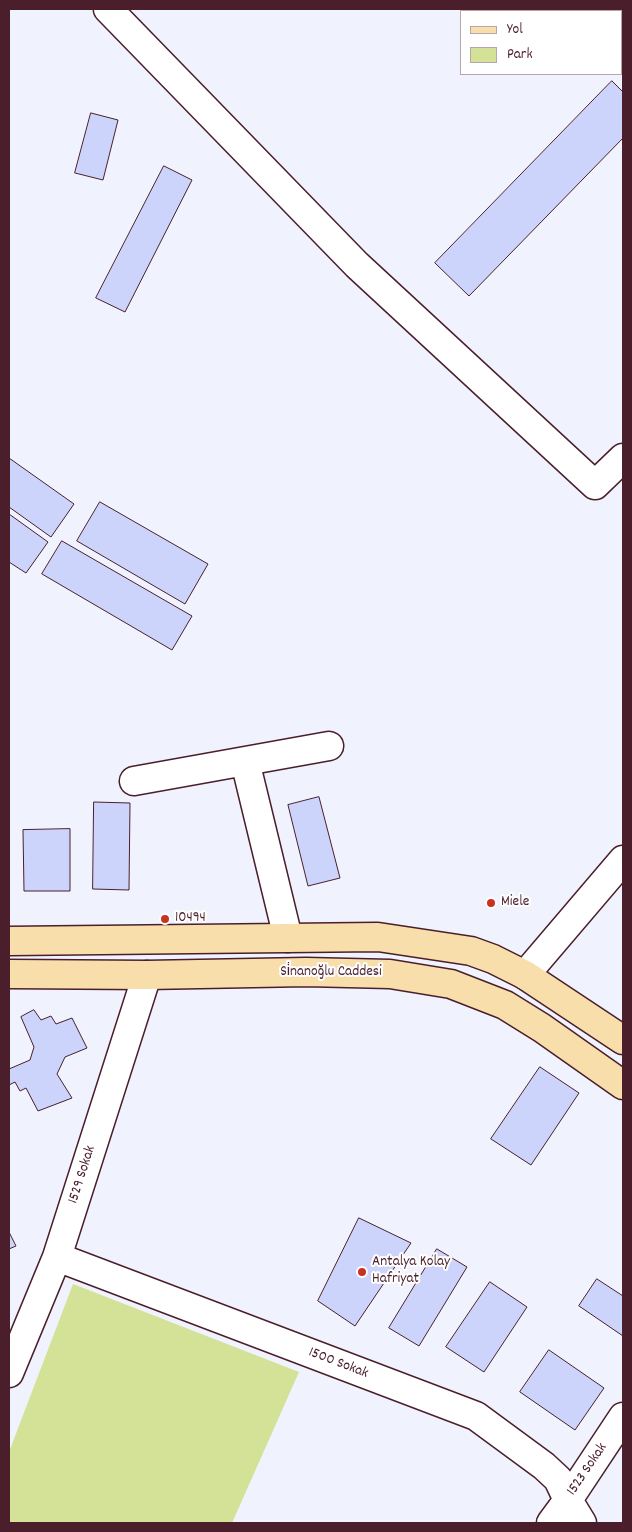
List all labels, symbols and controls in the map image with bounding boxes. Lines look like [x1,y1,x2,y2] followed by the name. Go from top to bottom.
[460,10,622,75] legend
[507,19,523,41] text: Yol
[507,44,533,66] text: Park
[501,894,529,912] place label: Miele
[485,897,497,909] marker: Miele
[175,910,206,928] place label: 10494
[159,913,171,925] marker: 10494
[280,964,382,982] street label: Si̇nanoğlu Caddesi
[65,1144,101,1206] street label: 1529 Sokak
[372,1254,450,1289] place label: Antalya Kolay Hafriyat
[356,1266,368,1278] marker: Antalya Kolay Hafriyat
[306,1344,370,1384] street label: 1500 Sokak
[564,1440,612,1500] street label: 1523 Sokak

